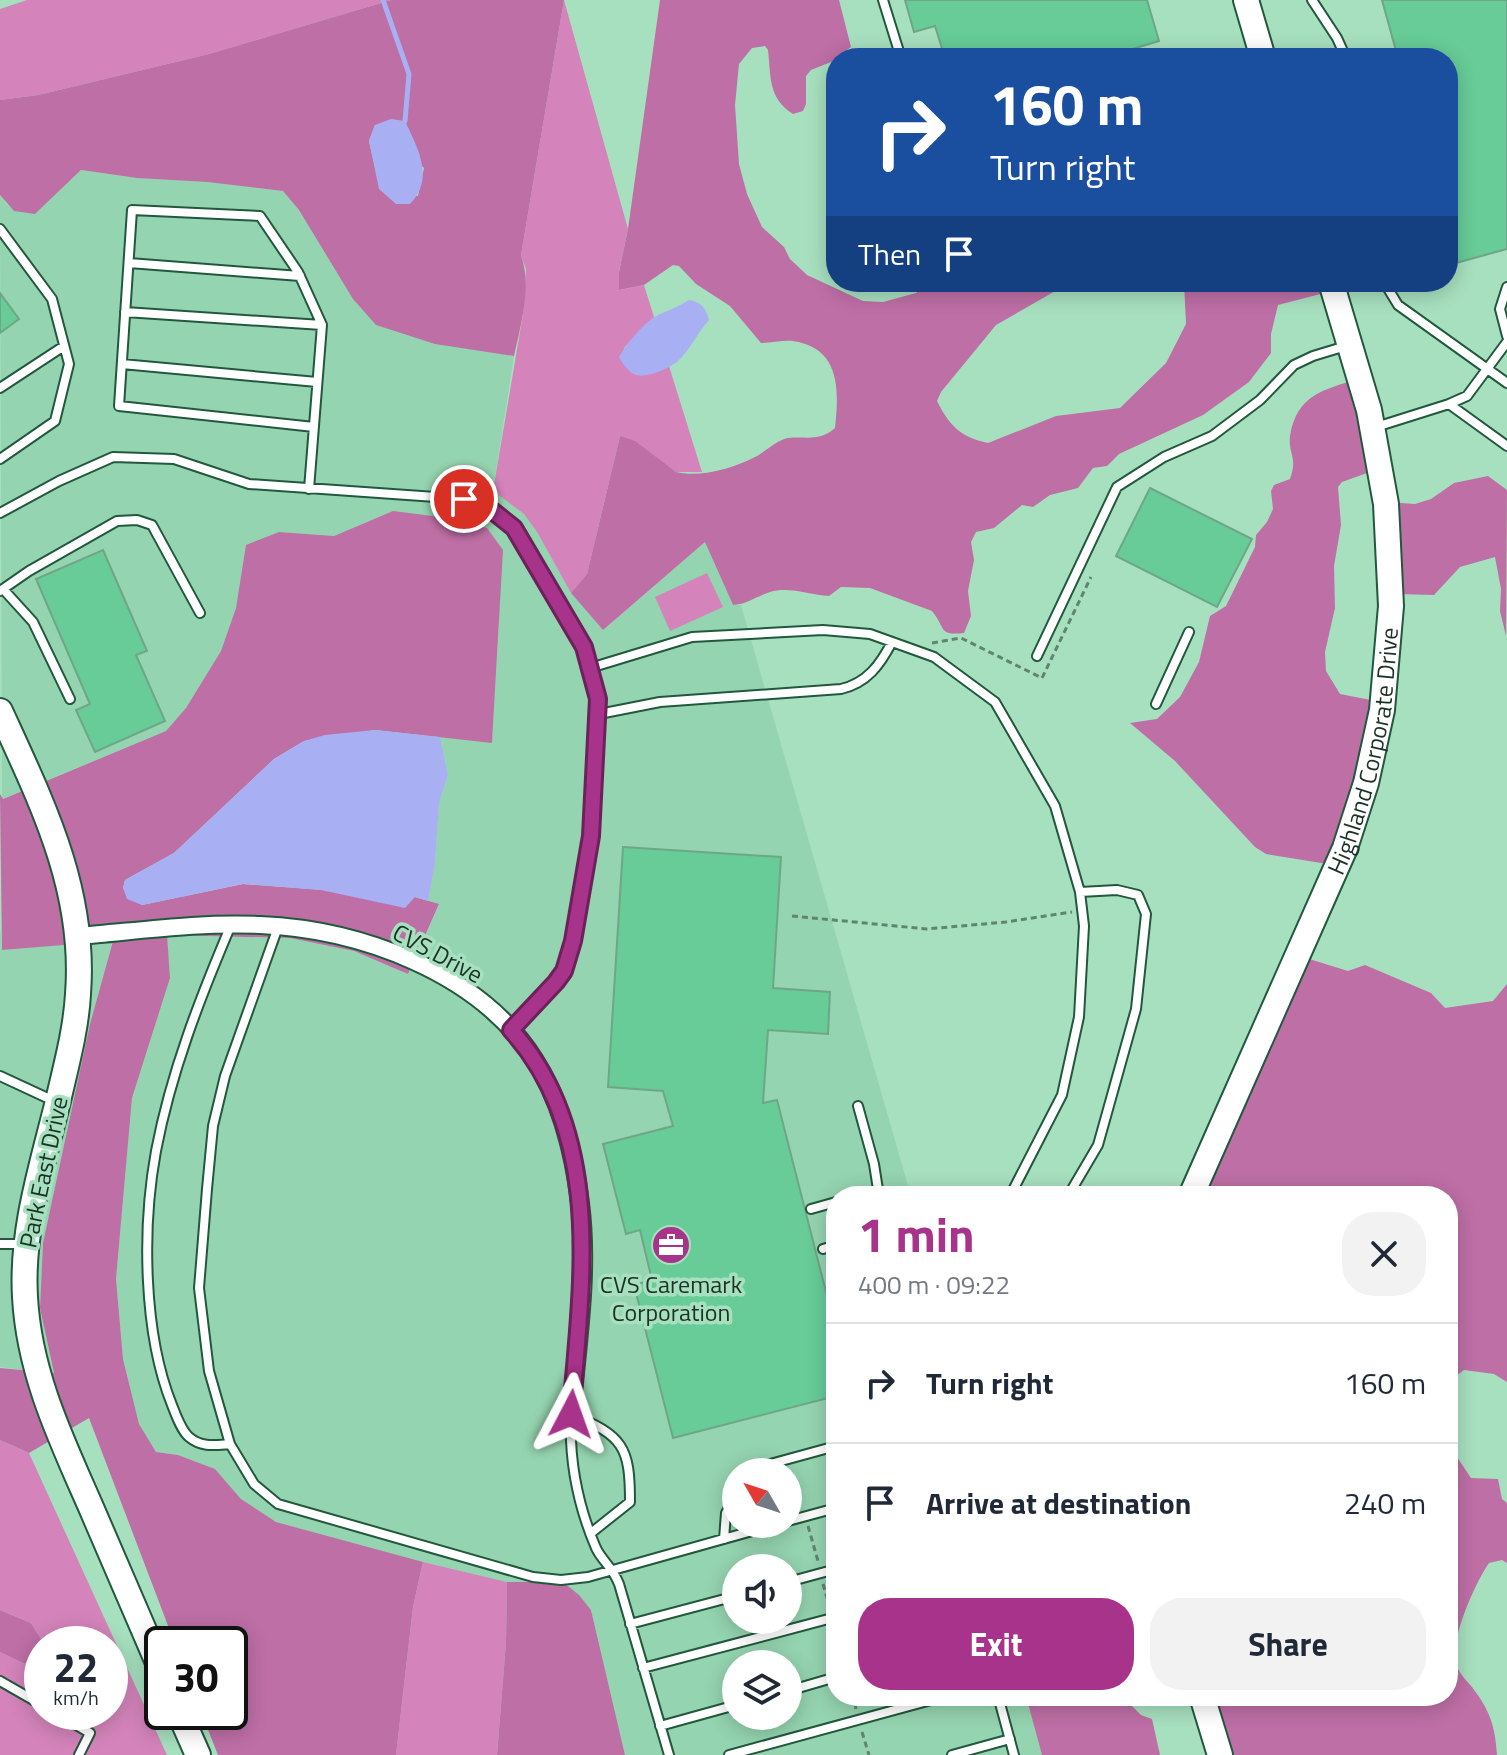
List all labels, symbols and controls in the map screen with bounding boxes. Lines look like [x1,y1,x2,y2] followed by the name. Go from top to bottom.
[990,62,1143,147] text: 160 m
[858,80,962,184] icon: right
[990,139,1135,194] text: Turn right
[858,231,921,277] text: Then
[937,232,981,276] icon: arrive
[430,465,498,533] pin
[442,477,486,521] icon: arrive
[1318,626,1407,880] street label: Highland Corporate Drive
[386,914,490,992] street label: CVS Drive
[9,1093,77,1251] street label: Park East Drive
[858,1198,975,1271] text: 1 min
[1342,1212,1426,1296] button: close
[650,1224,692,1266] office icon: CVS Caremark Corporation
[858,1265,1010,1304] text: 400 m · 09:22
[600,1266,743,1330] place label: CVS Caremark Corporation
[926,1360,1054,1406] text: Turn right
[1344,1360,1426,1406] text: 160 m
[858,1361,902,1405] icon: right
[529,1372,613,1456] position arrow
[722,1458,802,1538] north arrow
[722,1458,802,1730] map controls
[926,1480,1191,1526] text: Arrive at destination
[1344,1480,1426,1526] text: 240 m
[858,1481,902,1525] icon: arrive
[722,1554,802,1634] button: sound
[858,1598,1134,1690] button: Exit
[1150,1598,1426,1690] button: Share
[144,1626,248,1730] speed limit sign: 30
[54,1637,98,1698] text: 22
[722,1650,802,1730] button: layers
[53,1682,99,1713] text: km/h

